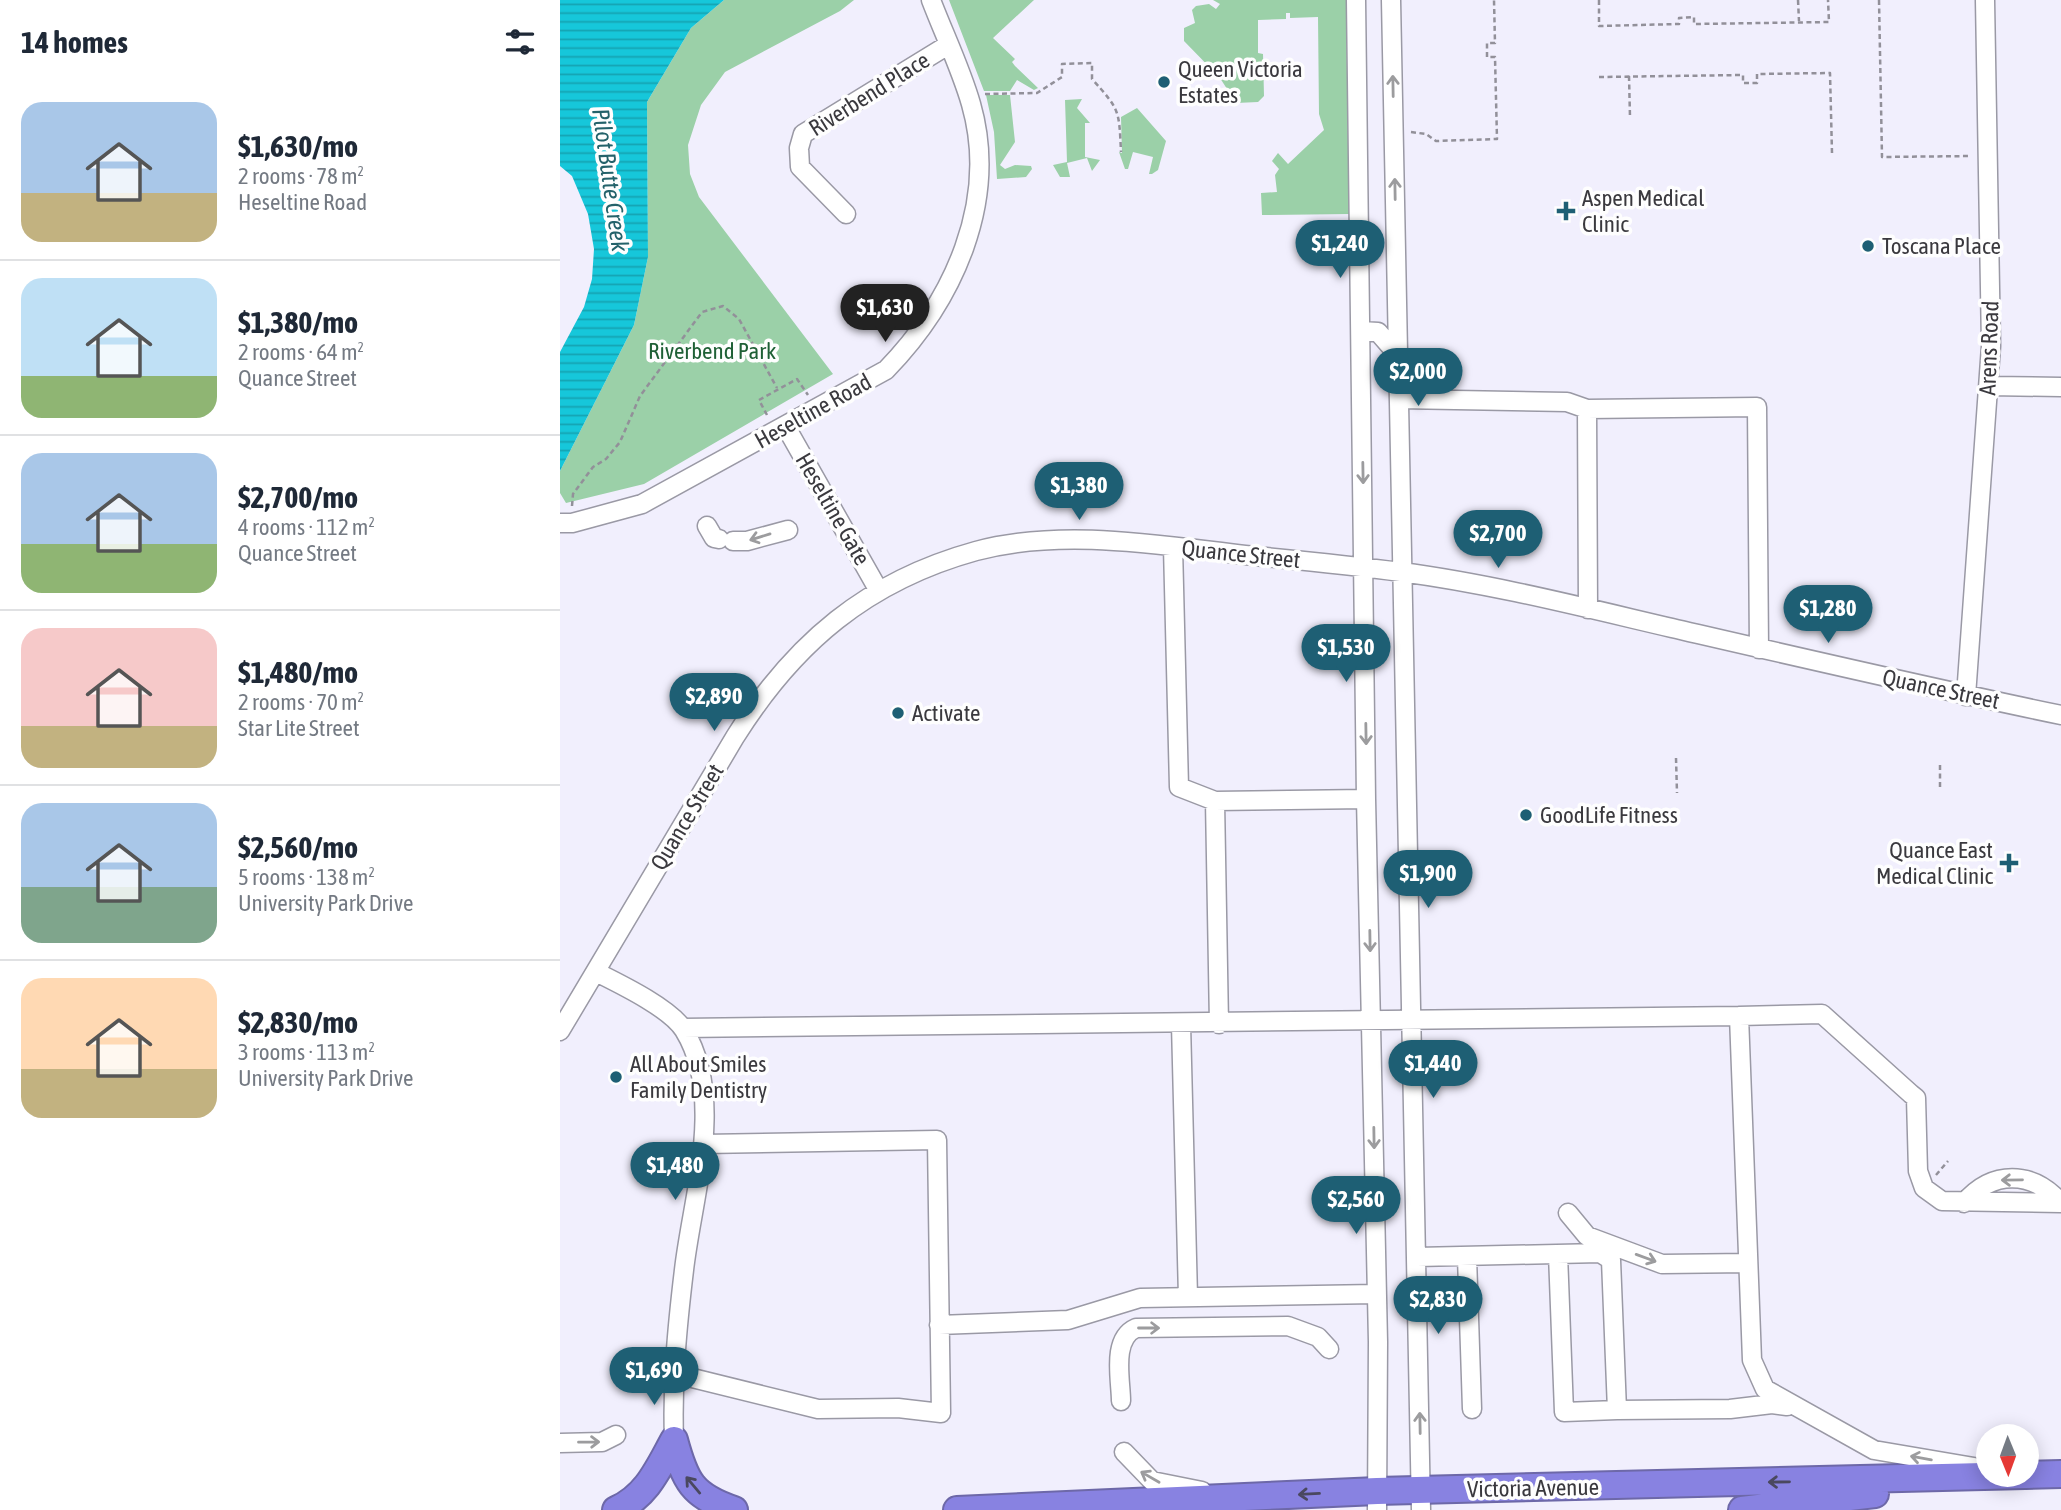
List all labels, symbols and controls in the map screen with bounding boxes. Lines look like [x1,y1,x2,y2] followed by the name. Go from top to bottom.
[501,23,539,61] icon: filters
[21,25,128,59] text: 14 homes
[804,47,934,141] street label: Riverbend Place
[1178,56,1303,108] place label: Queen Victoria Estates
[1156,74,1172,90] marker: Queen Victoria Estates
[1386,75,1399,98] one-way arrow
[587,107,634,254] water label: Pilot Butte Creek
[238,129,358,163] text: $1,630/mo
[77,130,161,214] icon: home
[238,163,364,189] text: 2 rooms · 78 m²
[1388,178,1402,201] one-way arrow
[1582,185,1704,237] place label: Aspen Medical Clinic
[238,189,367,215] text: Heseltine Road
[1556,201,1576,221] marker: Aspen Medical Clinic
[1283,220,1397,280] pin: $1,240
[1312,230,1369,256] text: $1,240
[1882,233,2001,259] place label: Toscana Place
[1860,238,1876,254] marker: Toscana Place
[828,284,942,344] pin: $1,630
[857,294,914,320] text: $1,630
[1974,300,2004,396] street label: Arens Road
[238,305,358,339] text: $1,380/mo
[77,306,161,390] icon: home
[648,338,776,364] park label: Riverbend Park
[238,339,364,365] text: 2 rooms · 64 m²
[1361,348,1475,408] pin: $2,000
[1390,358,1447,384] text: $2,000
[238,365,357,391] text: Quance Street
[750,368,876,454] street label: Heseltine Road
[791,448,875,570] street label: Heseltine Gate
[1356,461,1370,484] one-way arrow
[1022,462,1136,522] pin: $1,380
[1051,472,1108,498] text: $1,380
[238,480,358,514] text: $2,700/mo
[77,481,161,565] icon: home
[1441,510,1555,570] pin: $2,700
[238,514,375,540] text: 4 rooms · 112 m²
[1470,520,1527,546] text: $2,700
[750,532,772,545] one-way arrow
[1180,535,1302,573] street label: Quance Street
[238,540,357,566] text: Quance Street
[1771,586,1885,645] pin: $1,280
[1800,595,1857,621] text: $1,280
[1289,624,1403,684] pin: $1,530
[1318,634,1375,660] text: $1,530
[238,655,358,689] text: $1,480/mo
[77,656,161,740] icon: home
[1880,664,2002,714] street label: Quance Street
[657,674,771,733] pin: $2,890
[686,683,743,709] text: $2,890
[238,689,364,715] text: 2 rooms · 70 m²
[912,700,980,726] place label: Activate
[890,705,906,721] marker: Activate
[238,715,360,741] text: Star Lite Street
[1359,722,1373,745] one-way arrow
[645,759,729,875] street label: Quance Street
[1540,802,1678,828] place label: GoodLife Fitness
[1518,807,1534,823] marker: GoodLife Fitness
[238,830,358,864] text: $2,560/mo
[77,831,161,915] icon: home
[1876,837,1993,889] place label: Quance East Medical Clinic
[1371,850,1485,910] pin: $1,900
[1999,853,2019,873] marker: Quance East Medical Clinic
[1400,860,1457,886] text: $1,900
[238,864,375,890] text: 5 rooms · 138 m²
[238,890,413,916] text: University Park Drive
[1363,929,1377,952] one-way arrow
[238,1005,358,1039] text: $2,830/mo
[77,1006,161,1090] icon: home
[238,1039,375,1065] text: 3 rooms · 113 m²
[1376,1040,1490,1100] pin: $1,440
[1405,1050,1462,1076] text: $1,440
[630,1051,767,1103] place label: All About Smiles Family Dentistry
[238,1065,413,1091] text: University Park Drive
[608,1069,624,1085] marker: All About Smiles Family Dentistry
[1367,1126,1380,1149] one-way arrow
[618,1142,732,1202] pin: $1,480
[647,1152,704,1178] text: $1,480
[2001,1174,2024,1187] one-way arrow
[1299,1176,1413,1236] pin: $2,560
[1328,1186,1385,1212] text: $2,560
[1634,1253,1656,1266] one-way arrow
[1381,1276,1495,1336] pin: $2,830
[1410,1286,1467,1312] text: $2,830
[1137,1321,1160,1335] one-way arrow
[597,1348,711,1407] pin: $1,690
[626,1357,683,1383] text: $1,690
[1413,1411,1427,1434] one-way arrow
[1976,1424,2039,1488] north arrow
[1976,1424,2039,1487] map controls
[577,1435,600,1449] one-way arrow
[1910,1451,1933,1464] one-way arrow
[1140,1470,1160,1484] one-way arrow
[1467,1474,1599,1502] street label: Victoria Avenue
[1768,1475,1791,1489] one-way arrow
[685,1476,701,1494] one-way arrow
[1297,1488,1320,1501] one-way arrow

